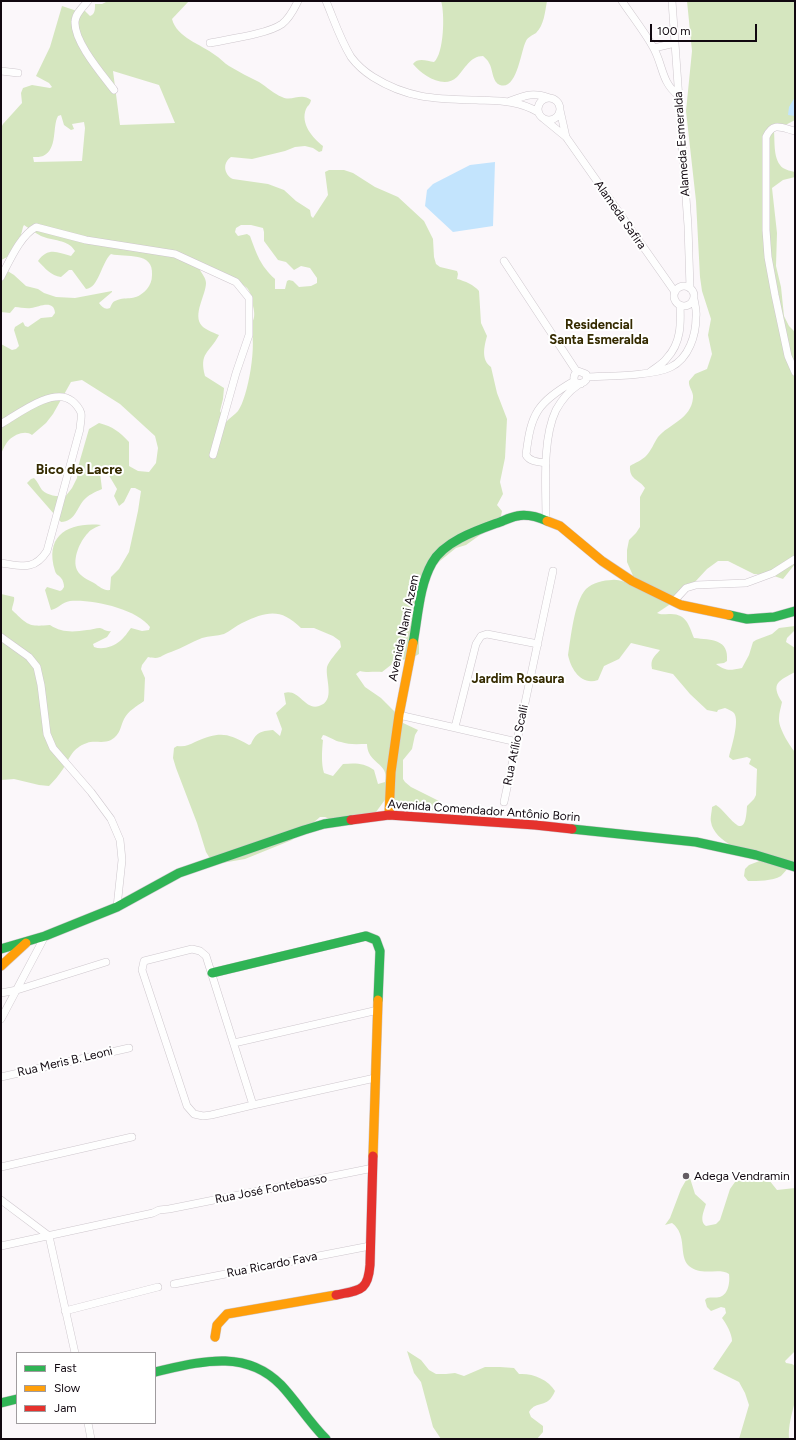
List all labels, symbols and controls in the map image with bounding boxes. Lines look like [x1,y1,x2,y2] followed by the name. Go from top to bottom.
[652,16,759,42] scale bar
[657,24,691,38] text: 100 m
[671,91,693,197] street label: Alameda Esmeralda
[591,178,649,252] street label: Alameda Safira
[549,317,649,348] district label: Residencial Santa Esmeralda
[36,462,122,478] district label: Bico de Lacre
[386,573,422,683] street label: Avenida Nami Azem
[472,671,564,687] district label: Jardim Rosaura
[500,703,532,787] street label: Rua Atílio Scalli
[387,797,581,825] street label: Avenida Comendador Antônio Borin
[16,1044,114,1080] street label: Rua Meris B. Leoni
[694,1169,790,1183] place label: Adega Vendramin
[214,1171,328,1207] street label: Rua José Fontebasso
[681,1171,691,1181] marker: Adega Vendramin
[226,1249,318,1281] street label: Rua Ricardo Fava
[16,1352,156,1424] legend
[54,1361,77,1375] text: Fast
[54,1381,80,1395] text: Slow
[54,1401,77,1415] text: Jam

